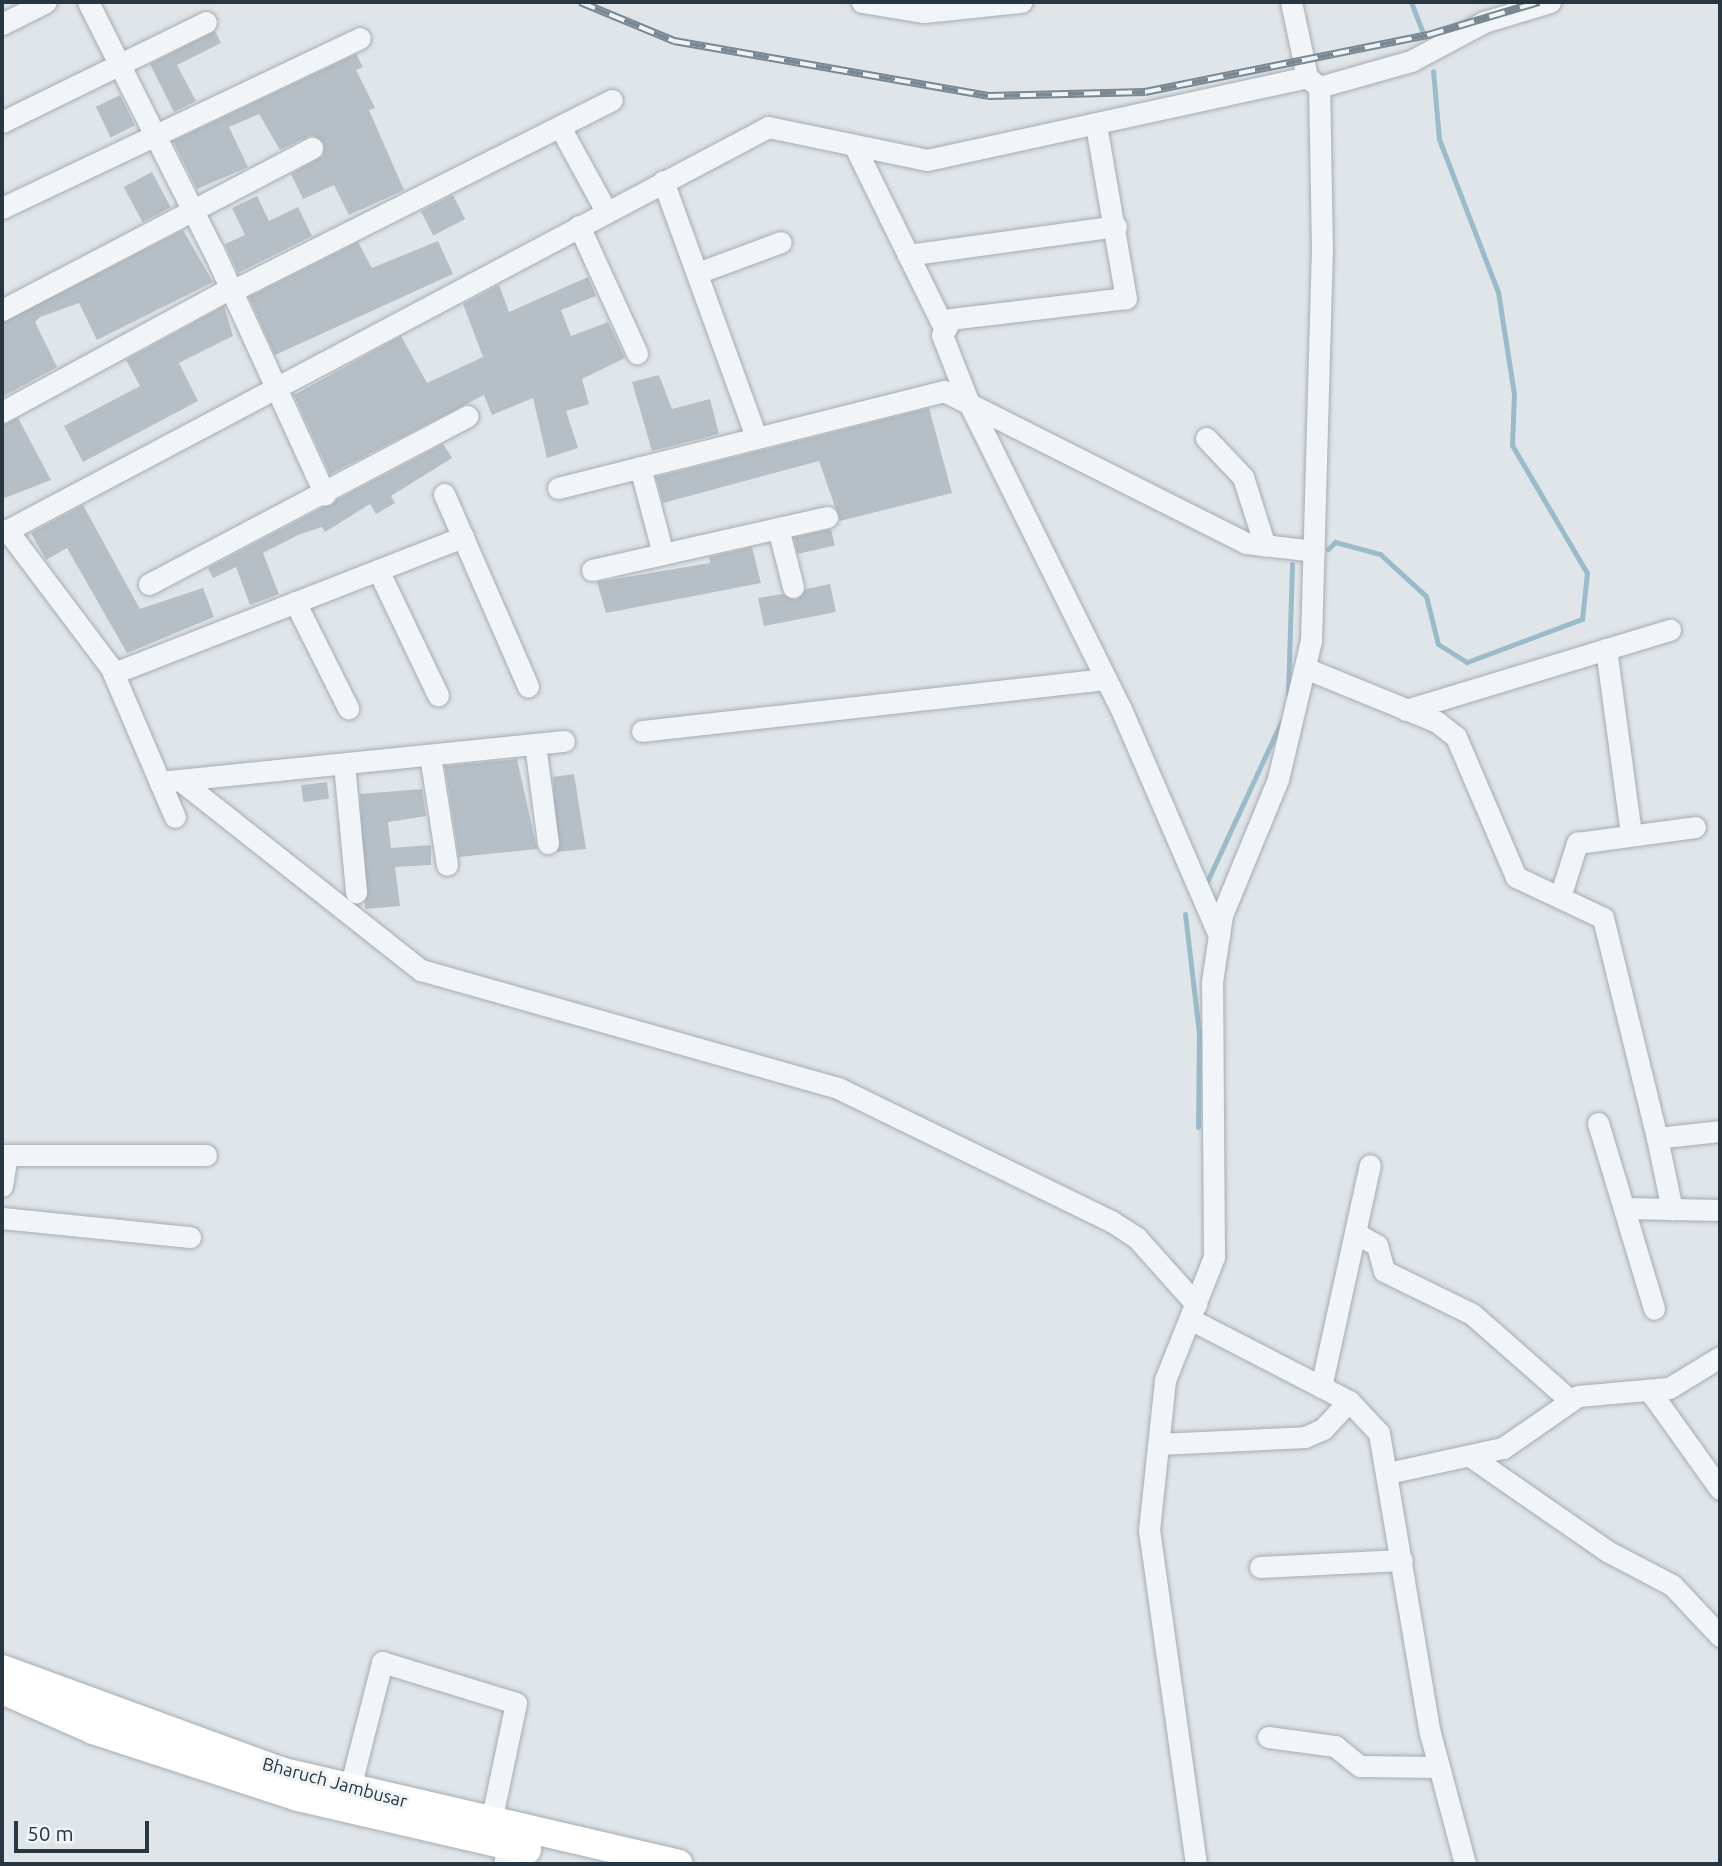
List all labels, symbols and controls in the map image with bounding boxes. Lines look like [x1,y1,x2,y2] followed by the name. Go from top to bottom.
[260,1752,410,1812] street label: Bharuch Jambusar
[18,1806,152,1850] scale bar
[27,1821,74,1845] text: 50 m

